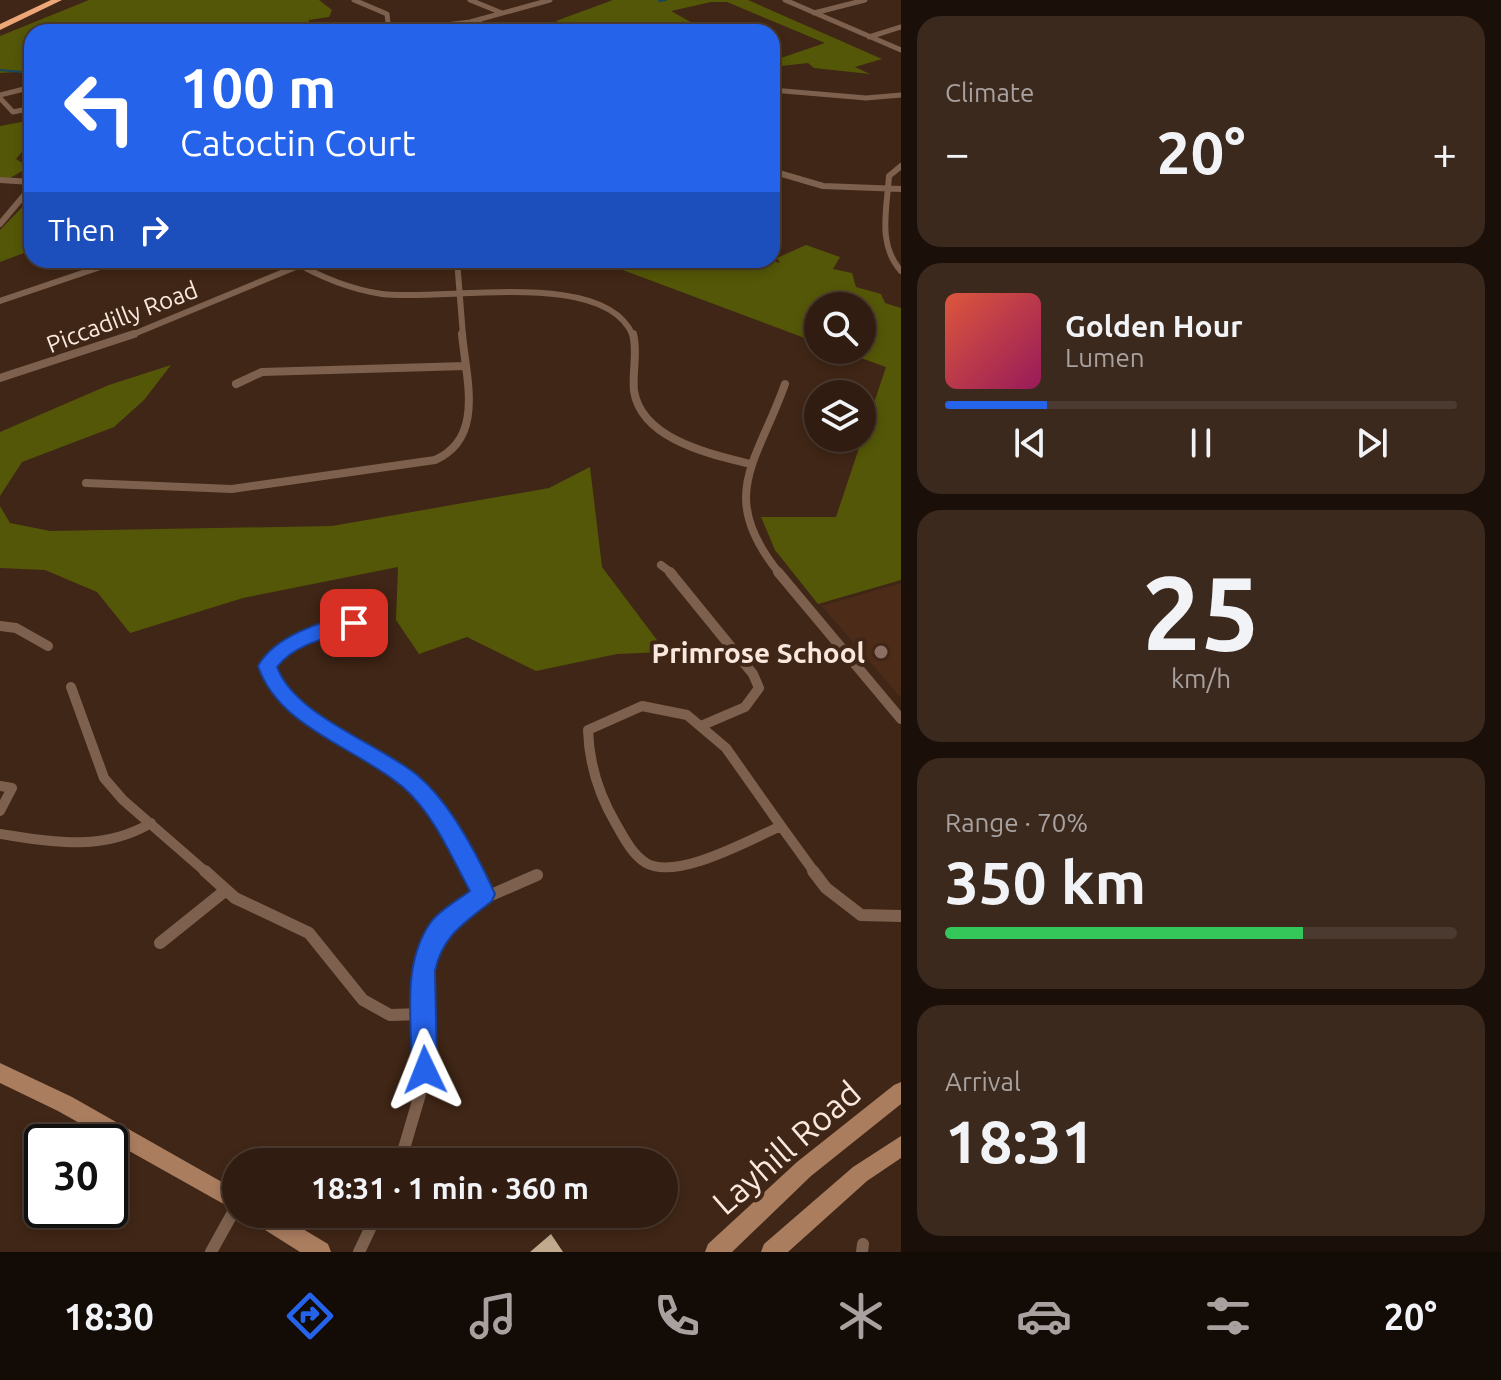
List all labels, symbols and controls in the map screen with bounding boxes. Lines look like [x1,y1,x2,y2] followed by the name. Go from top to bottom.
[48,56,152,160] icon: left
[180,56,336,119] text: 100 m
[945,78,1034,107] text: Climate
[1157,118,1245,185] text: 20°
[180,122,416,163] text: Catoctin Court
[945,128,970,177] text: −
[1432,128,1457,177] text: +
[132,208,176,252] icon: right
[48,213,116,247] text: Then
[43,276,201,358] street label: Piccadilly Road
[804,292,876,452] map controls
[804,292,876,364] button: search
[1065,309,1243,343] text: Golden Hour
[1065,343,1145,372] text: Lumen
[804,380,876,452] button: layers
[1008,421,1052,465] icon: previous
[1179,421,1223,465] icon: pause
[1350,421,1394,465] icon: next
[1142,553,1260,670] text: 25
[320,589,388,657] pin
[332,601,376,645] icon: arrive
[651,637,865,668] place label: Primrose School
[872,643,890,661] marker: Primrose School
[1171,664,1231,693] text: km/h
[945,808,1088,837] text: Range · 70%
[945,848,1146,915] text: 350 km
[383,1028,467,1112] position arrow
[945,1067,1021,1096] text: Arrival
[705,1073,867,1221] street label: Layhill Road
[945,1107,1095,1174] text: 18:31
[24,1124,128,1228] speed limit sign: 30
[311,1171,589,1205] text: 18:31 · 1 min · 360 m
[282,1288,338,1344] icon: directions
[465,1288,521,1344] icon: music
[649,1288,705,1344] icon: phone
[833,1288,889,1344] icon: climate
[1016,1288,1072,1344] icon: car
[1200,1288,1256,1344] icon: filters
[64,1296,154,1337] text: 18:30
[1384,1296,1437,1337] text: 20°

